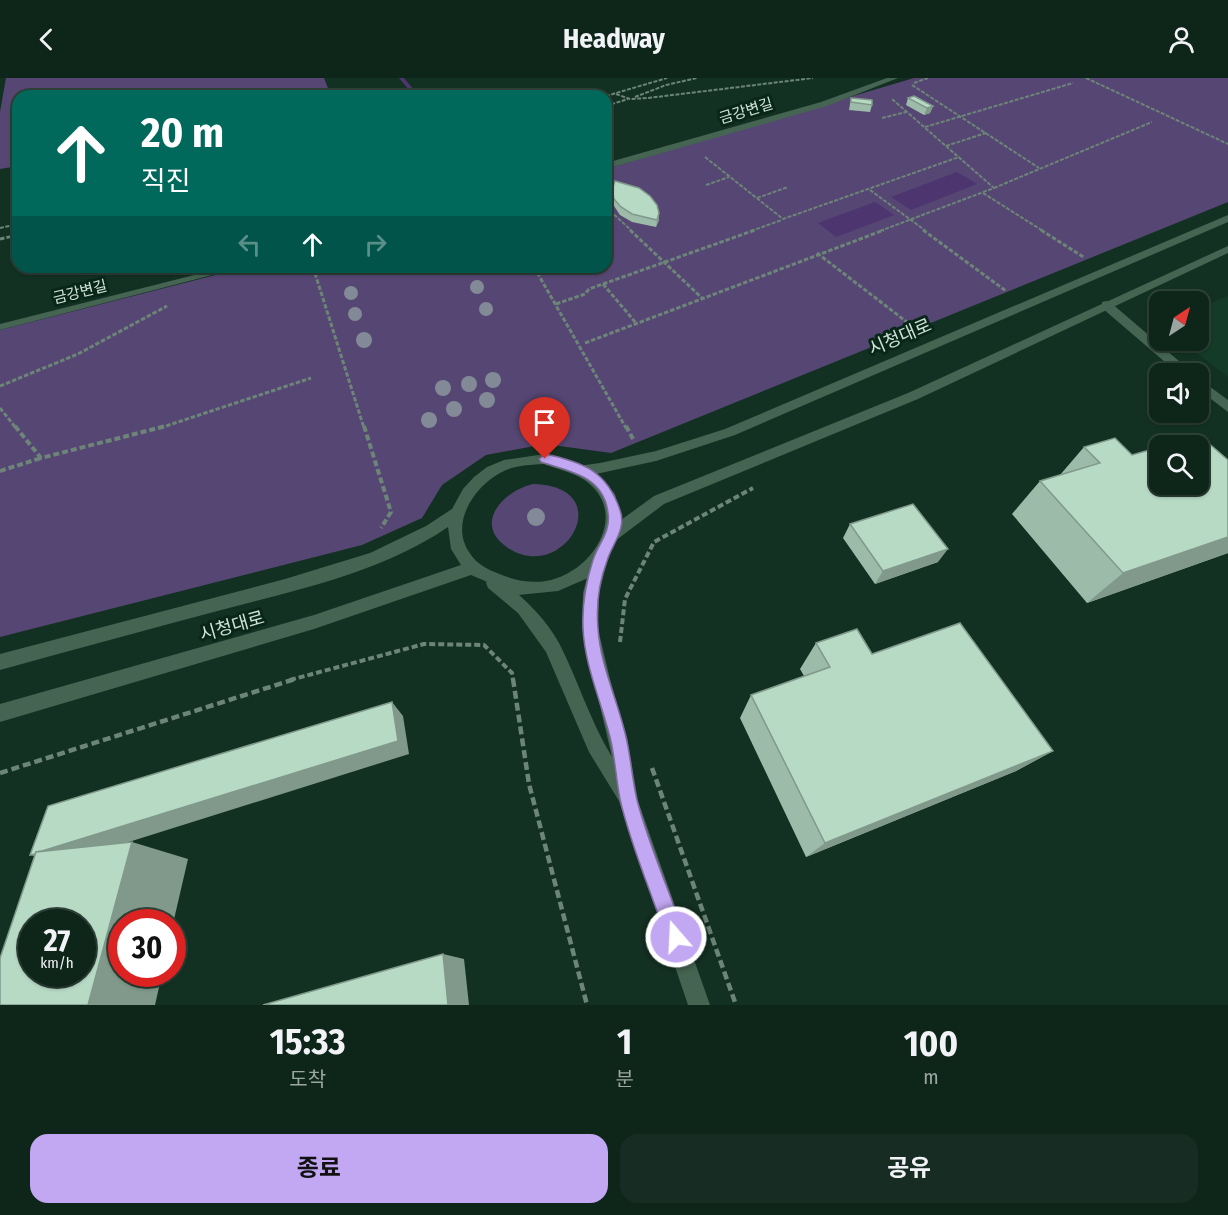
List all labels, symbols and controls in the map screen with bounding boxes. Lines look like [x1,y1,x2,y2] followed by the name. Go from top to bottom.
[30,23,63,56] icon: back
[563,23,665,55] text: Headway
[1165,23,1198,56] icon: person
[717,94,775,128] street label: 금강변길
[141,108,224,158] text: 20 m
[42,114,120,192] icon: ahead
[141,165,191,197] text: 직진
[233,228,266,261] icon: left
[296,228,329,261] icon: ahead
[359,228,392,261] icon: right
[51,277,109,307] street label: 금강변길
[1149,291,1209,351] north arrow
[1149,291,1209,495] map controls
[865,314,935,360] street label: 시청대로
[1149,363,1209,423] button: sound
[519,397,570,459] pin
[528,406,561,439] icon: arrive
[1149,435,1209,495] button: search
[197,606,267,646] street label: 시청대로
[644,905,708,969] position arrow
[108,909,186,987] speed limit sign: 30
[44,923,70,959] text: 27
[40,954,74,972] text: km/h
[270,1020,346,1064] text: 15:33
[617,1020,632,1064] text: 1
[904,1022,958,1066] text: 100
[923,1065,939,1089] text: m
[289,1067,326,1091] text: 도착
[615,1067,634,1091] text: 분
[30,1134,608,1203] button: 종료
[620,1134,1198,1203] button: 공유

